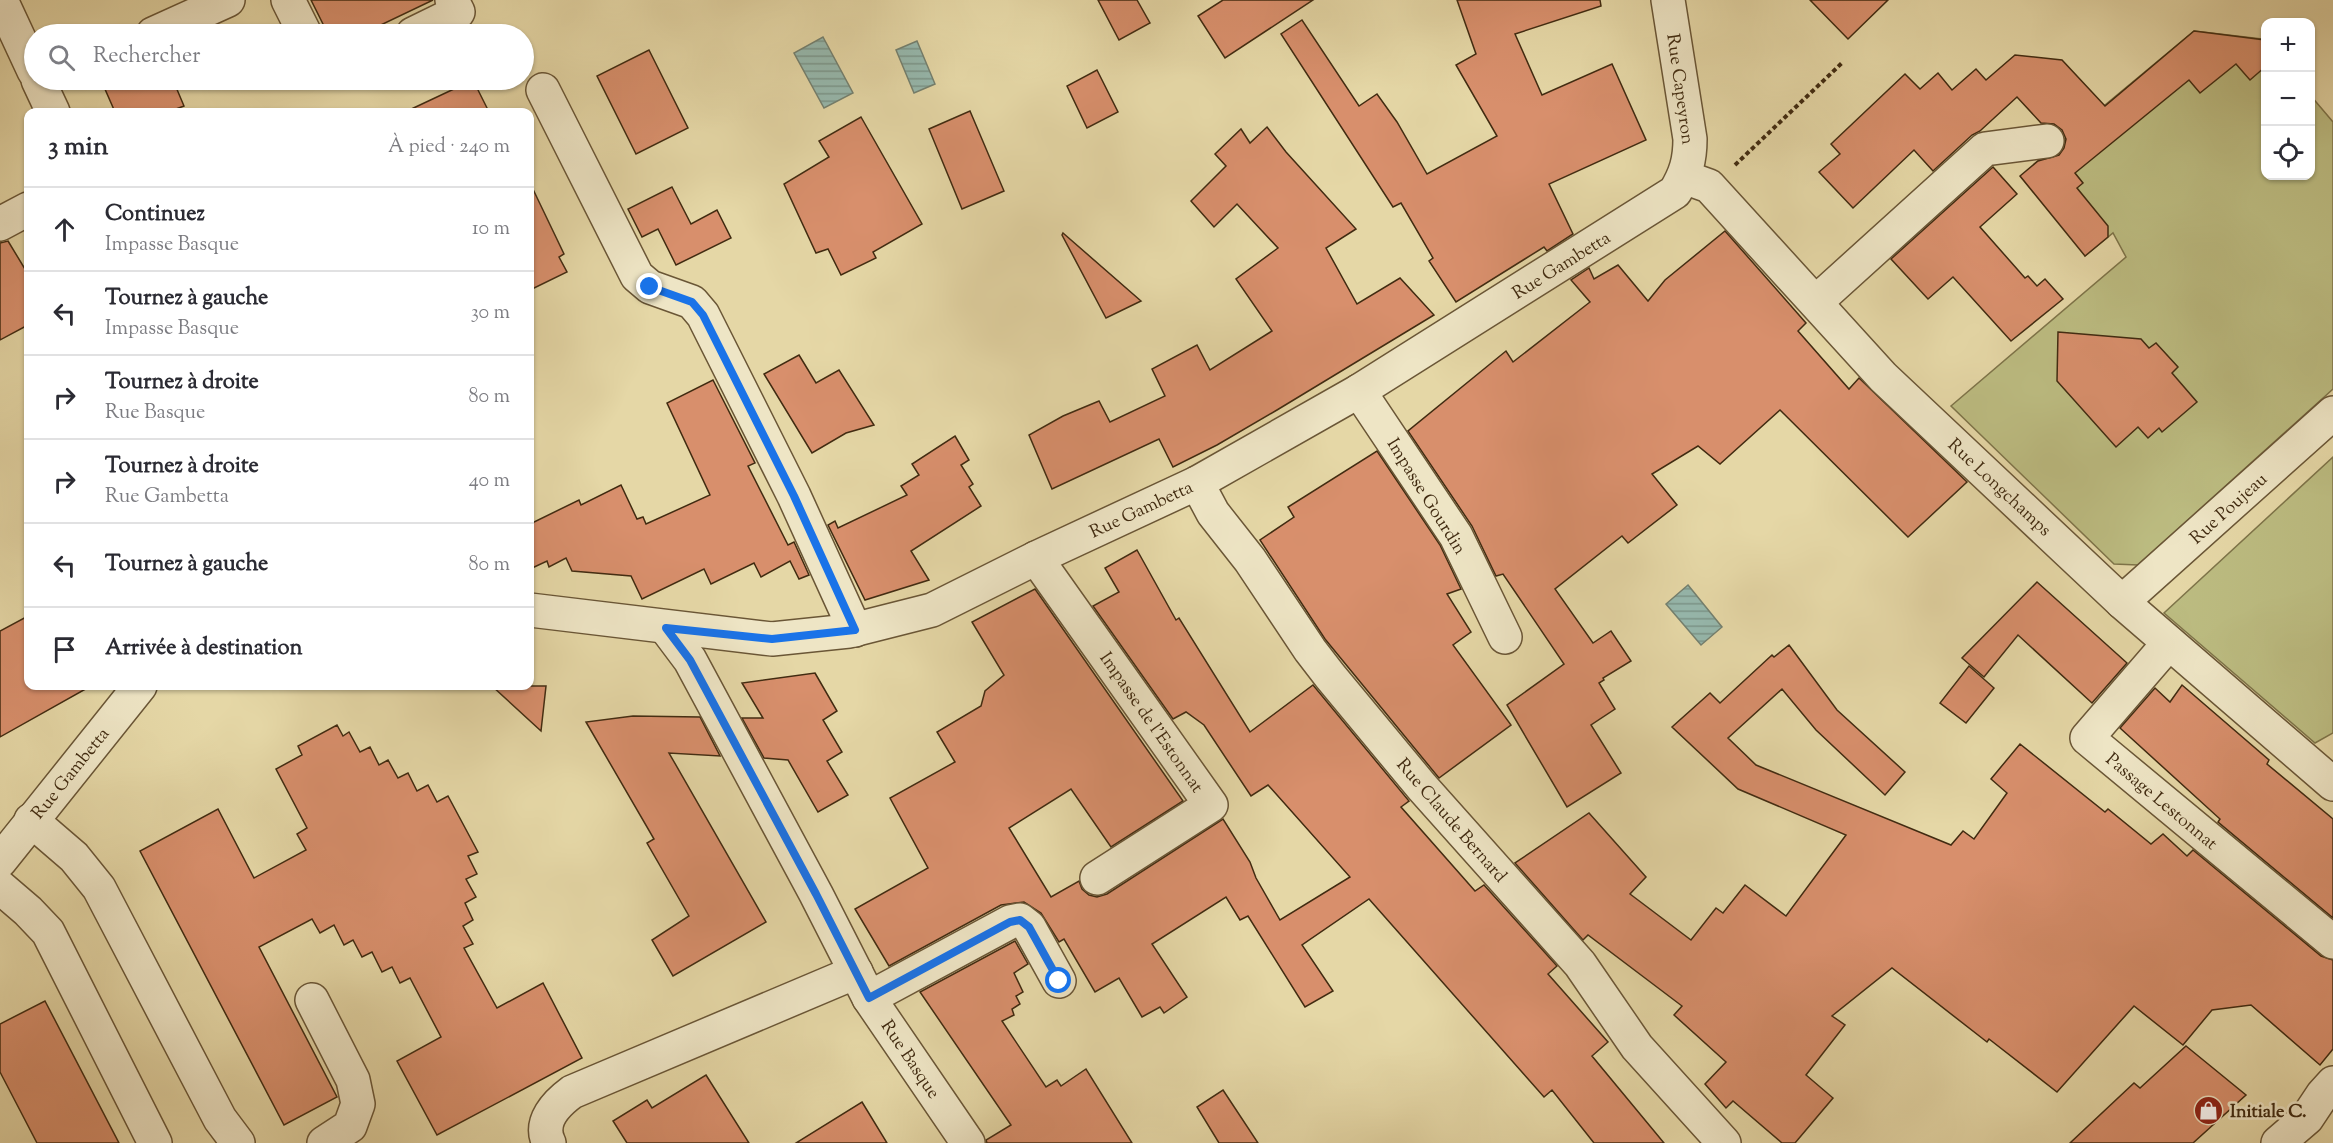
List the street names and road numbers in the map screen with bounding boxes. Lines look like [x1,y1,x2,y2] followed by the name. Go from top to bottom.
[1658,32,1700,147] street label: Rue Capeyron
[1508,226,1616,307] street label: Rue Gambetta
[1941,433,2056,544] street label: Rue Longchamps
[1379,434,1472,561] street label: Impasse Gourdin
[2185,468,2274,551] street label: Rue Poujeau
[1086,475,1198,546] street label: Rue Gambetta
[1092,647,1209,799] street label: Impasse de l'Estonnat
[26,723,117,826] street label: Rue Gambetta
[2099,748,2222,857] street label: Passage Lestonnat
[1389,753,1512,889] street label: Rue Claude Bernard
[873,1015,945,1105] street label: Rue Basque

